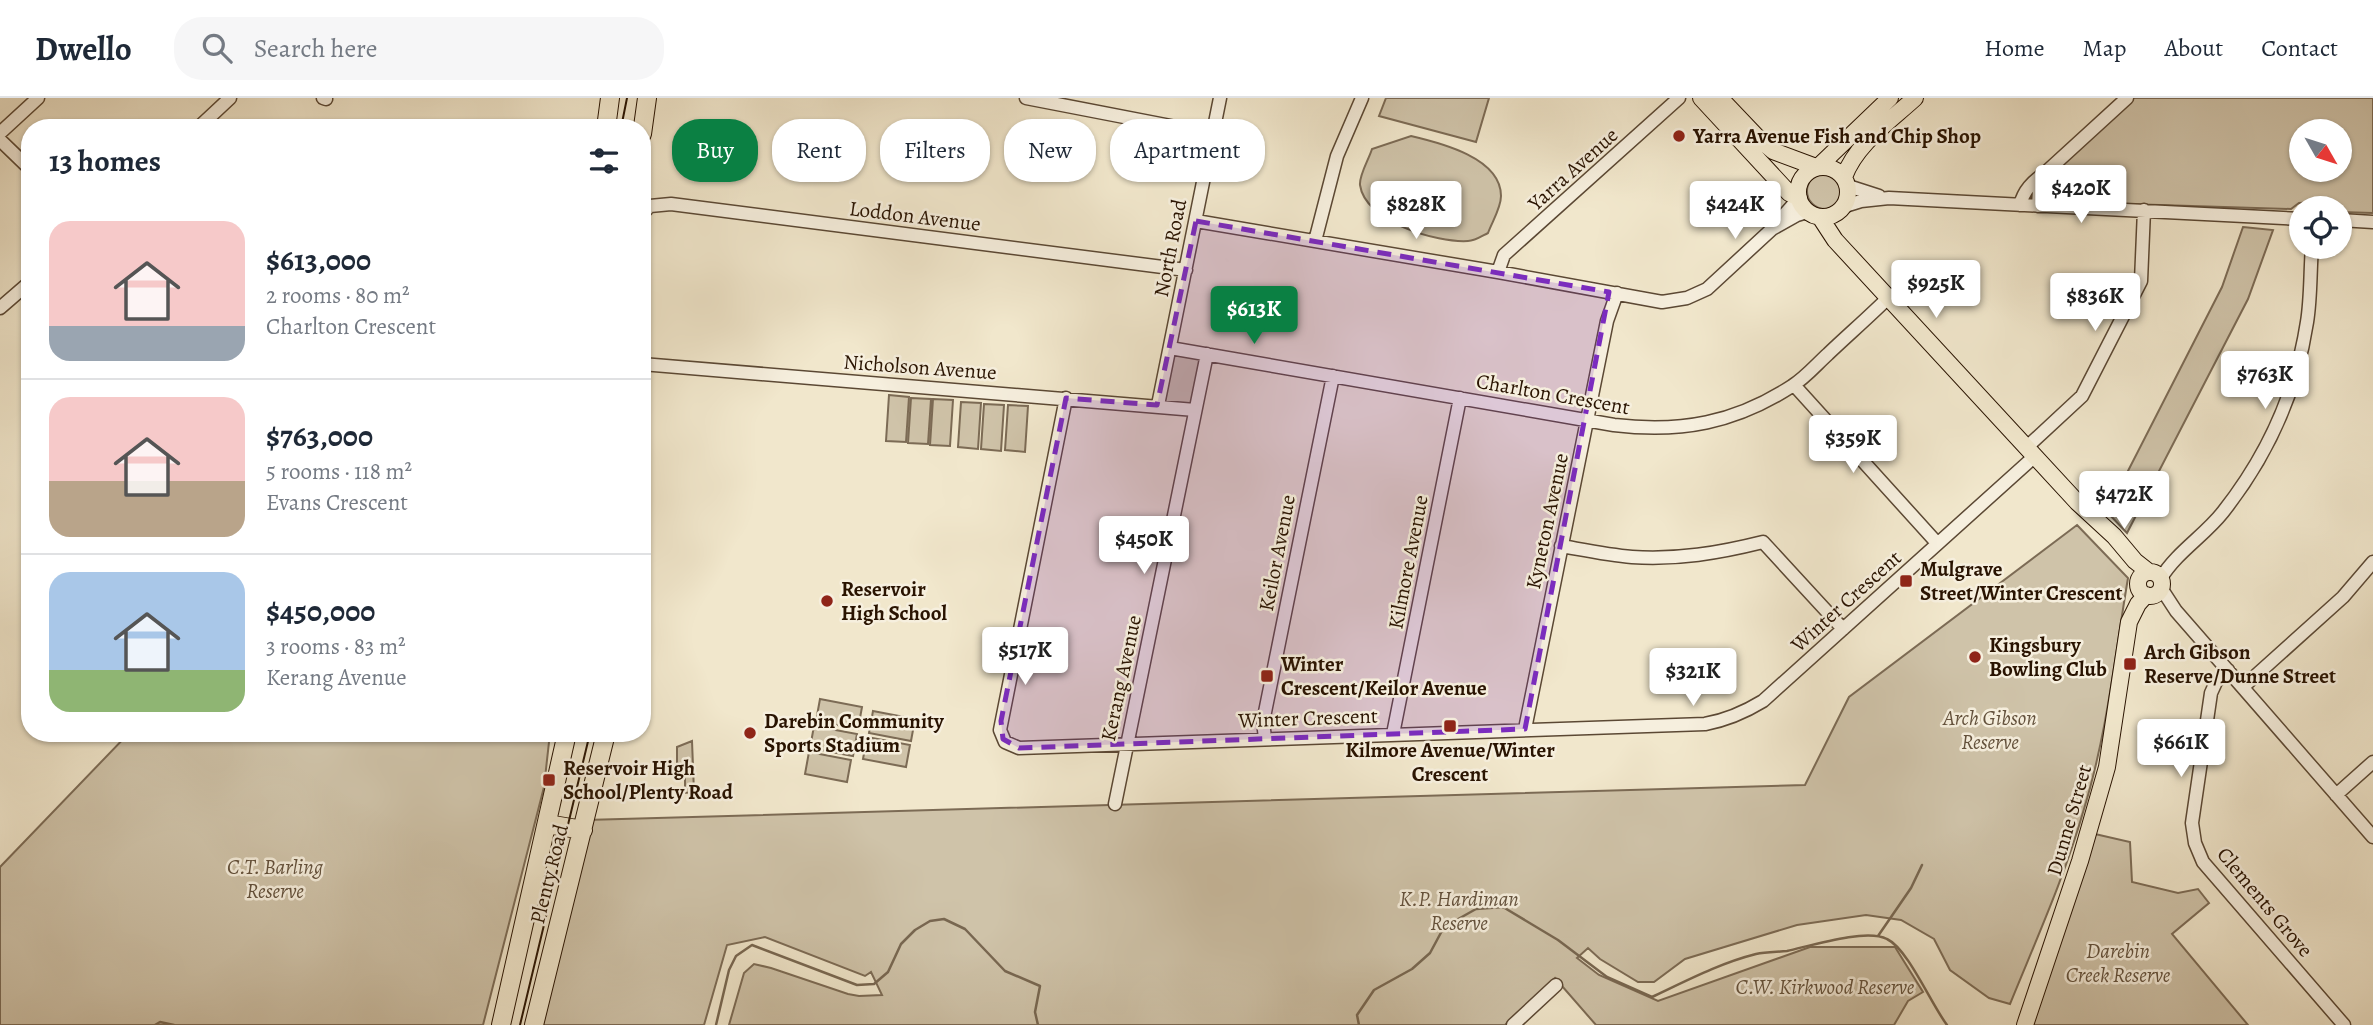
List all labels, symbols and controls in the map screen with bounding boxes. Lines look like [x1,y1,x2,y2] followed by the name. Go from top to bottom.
[174,17,664,80] search box
[35,26,132,71] text: Dwello
[198,29,236,67] icon: search
[254,31,377,66] text: Search here
[1984,32,2045,64] text: Home
[2083,32,2127,64] text: Map
[2165,32,2223,64] text: About
[2261,32,2338,64] text: Contact
[672,119,758,182] chip: Buy
[772,119,866,182] chip: Rent
[880,119,990,182] chip: Filters
[1004,119,1096,182] chip: New
[1110,119,1265,182] chip: Apartment
[2289,119,2352,182] north arrow
[2289,119,2352,259] map controls
[1521,121,1624,218] street label: Yarra Avenue
[1692,122,1981,150] place label: Yarra Avenue Fish and Chip Shop
[1671,128,1687,144] marker: Yarra Avenue Fish and Chip Shop
[49,141,161,181] text: 13 homes
[585,142,623,180] icon: filters
[2032,166,2130,225] pin: $420K
[2051,172,2111,203] text: $420K
[1367,181,1465,241] pin: $828K
[1686,181,1784,241] pin: $424K
[1386,188,1446,219] text: $828K
[1706,188,1764,219] text: $424K
[848,194,982,238] street label: Loddon Avenue
[1147,196,1193,299] street label: North Road
[2289,196,2352,259] button: locate
[266,240,371,280] text: $613,000
[105,249,189,333] icon: home
[1887,260,1985,320] pin: $925K
[1907,267,1965,298] text: $925K
[2046,274,2144,333] pin: $836K
[266,280,410,311] text: 2 rooms · 80 m²
[2066,280,2124,311] text: $836K
[1205,286,1303,346] pin: $613K
[1227,293,1281,324] text: $613K
[266,311,436,342] text: Charlton Crescent
[842,348,998,386] street label: Nicholson Avenue
[2216,352,2314,411] pin: $763K
[2237,358,2293,389] text: $763K
[1474,367,1632,421] street label: Charlton Crescent
[266,416,373,456] text: $763,000
[1804,416,1902,475] pin: $359K
[1825,422,1881,453] text: $359K
[105,425,189,509] icon: home
[1519,450,1575,592] street label: Kyneton Avenue
[266,456,412,487] text: 5 rooms · 118 m²
[2075,472,2173,531] pin: $472K
[2095,478,2153,509] text: $472K
[266,487,408,518] text: Evans Crescent
[1252,492,1302,614] street label: Keilor Avenue
[1381,493,1435,631] street label: Kilmore Avenue
[1095,517,1193,576] pin: $450K
[1115,523,1173,554] text: $450K
[1784,544,1907,659] street label: Winter Crescent
[1920,555,2123,607] place label: Mulgrave Street/Winter Crescent
[1898,573,1914,589] marker: Mulgrave Street/Winter Crescent
[841,575,947,627] place label: Reservoir High School
[266,591,375,631] text: $450,000
[819,593,835,609] marker: Reservoir High School
[105,600,189,684] icon: home
[1094,612,1148,744] street label: Kerang Avenue
[976,628,1074,687] pin: $517K
[266,631,406,662] text: 3 rooms · 83 m²
[1989,631,2107,683] place label: Kingsbury Bowling Club
[998,634,1052,665] text: $517K
[2143,638,2336,690] place label: Arch Gibson Reserve/Dunne Street
[1644,648,1742,708] pin: $321K
[1967,649,1983,665] marker: Kingsbury Bowling Club
[1280,650,1487,702] place label: Winter Crescent/Keilor Avenue
[1665,655,1721,686] text: $321K
[2122,656,2138,672] marker: Arch Gibson Reserve/Dunne Street
[266,662,407,693] text: Kerang Avenue
[1259,668,1275,684] marker: Winter Crescent/Keilor Avenue
[1237,702,1378,734] street label: Winter Crescent
[1942,704,2037,756] park label: Arch Gibson Reserve
[764,707,945,759] place label: Darebin Community Sports Stadium
[1442,718,1458,734] marker: Kilmore Avenue/Winter Crescent
[2132,720,2230,779] pin: $661K
[742,725,758,741] marker: Darebin Community Sports Stadium
[2153,726,2209,757] text: $661K
[1345,736,1555,788] place label: Kilmore Avenue/Winter Crescent
[563,754,734,806] place label: Reservoir High School/Plenty Road
[2040,761,2098,879] street label: Dunne Street
[541,772,557,788] marker: Reservoir High School/Plenty Road
[523,821,575,927] street label: Plenty Road
[2211,841,2319,963] street label: Clements Grove
[227,853,324,905] park label: C.T. Barling Reserve
[1399,885,1519,937] park label: K.P. Hardiman Reserve
[2066,937,2171,989] park label: Darebin Creek Reserve
[1736,973,1915,1001] park label: C.W. Kirkwood Reserve

